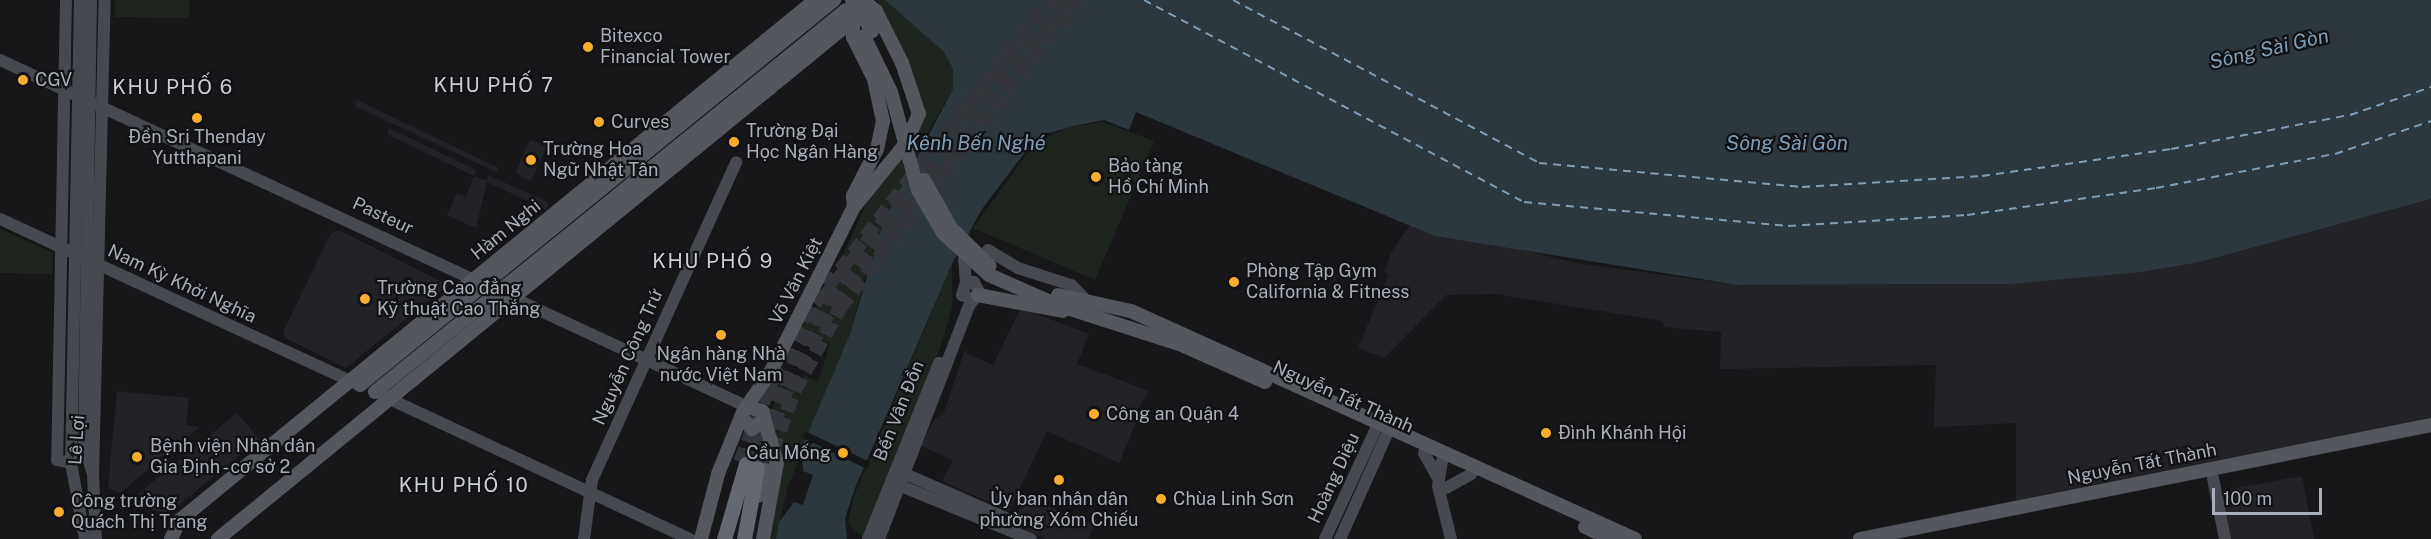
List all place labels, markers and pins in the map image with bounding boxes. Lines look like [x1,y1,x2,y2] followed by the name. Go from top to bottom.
[600,26,730,68] place label: Bitexco Financial Tower
[581,40,595,54] marker: Bitexco Financial Tower
[35,69,72,91] place label: CGV
[16,73,30,87] marker: CGV
[190,111,204,125] marker: Đền Sri Thenday Yutthapani
[611,111,669,133] place label: Curves
[592,115,606,129] marker: Curves
[746,121,878,164] place label: Trường Đại Học Ngân Hàng
[128,127,266,170] place label: Đền Sri Thenday Yutthapani
[727,135,741,149] marker: Trường Đại Học Ngân Hàng
[543,139,658,182] place label: Trường Hoa Ngữ Nhật Tân
[524,153,538,167] marker: Trường Hoa Ngữ Nhật Tân
[1108,156,1209,198] place label: Bảo tàng Hồ Chí Minh
[1089,170,1103,184] marker: Bảo tàng Hồ Chí Minh
[1246,261,1409,304] place label: Phòng Tập Gym California & Fitness
[1227,275,1241,289] marker: Phòng Tập Gym California & Fitness
[377,278,541,320] place label: Trường Cao đẳng Kỹ thuật Cao Thắng
[358,292,372,306] marker: Trường Cao đẳng Kỹ thuật Cao Thắng
[714,328,728,342] marker: Ngân hàng Nhà nước Việt Nam
[656,344,786,386] place label: Ngân hàng Nhà nước Việt Nam
[1106,403,1239,425] place label: Công an Quận 4
[1087,407,1101,421] marker: Công an Quận 4
[1558,422,1686,444] place label: Đình Khánh Hội
[1539,426,1553,440] marker: Đình Khánh Hội
[150,436,316,478] place label: Bệnh viện Nhân dân Gia Định - cơ sở 2
[746,442,831,464] place label: Cầu Mống
[836,446,850,460] marker: Cầu Mống
[128,448,146,466] marker: Bệnh viện Nhân dân Gia Định - cơ sở 2
[1052,473,1066,487] marker: Ủy ban nhân dân phường Xóm Chiếu
[1173,488,1294,510] place label: Chùa Linh Sơn
[979,489,1139,532] place label: Ủy ban nhân dân phường Xóm Chiếu
[71,491,208,534] place label: Công trường Quách Thị Trang
[1154,492,1168,506] marker: Chùa Linh Sơn
[52,505,66,519] marker: Công trường Quách Thị Trang

